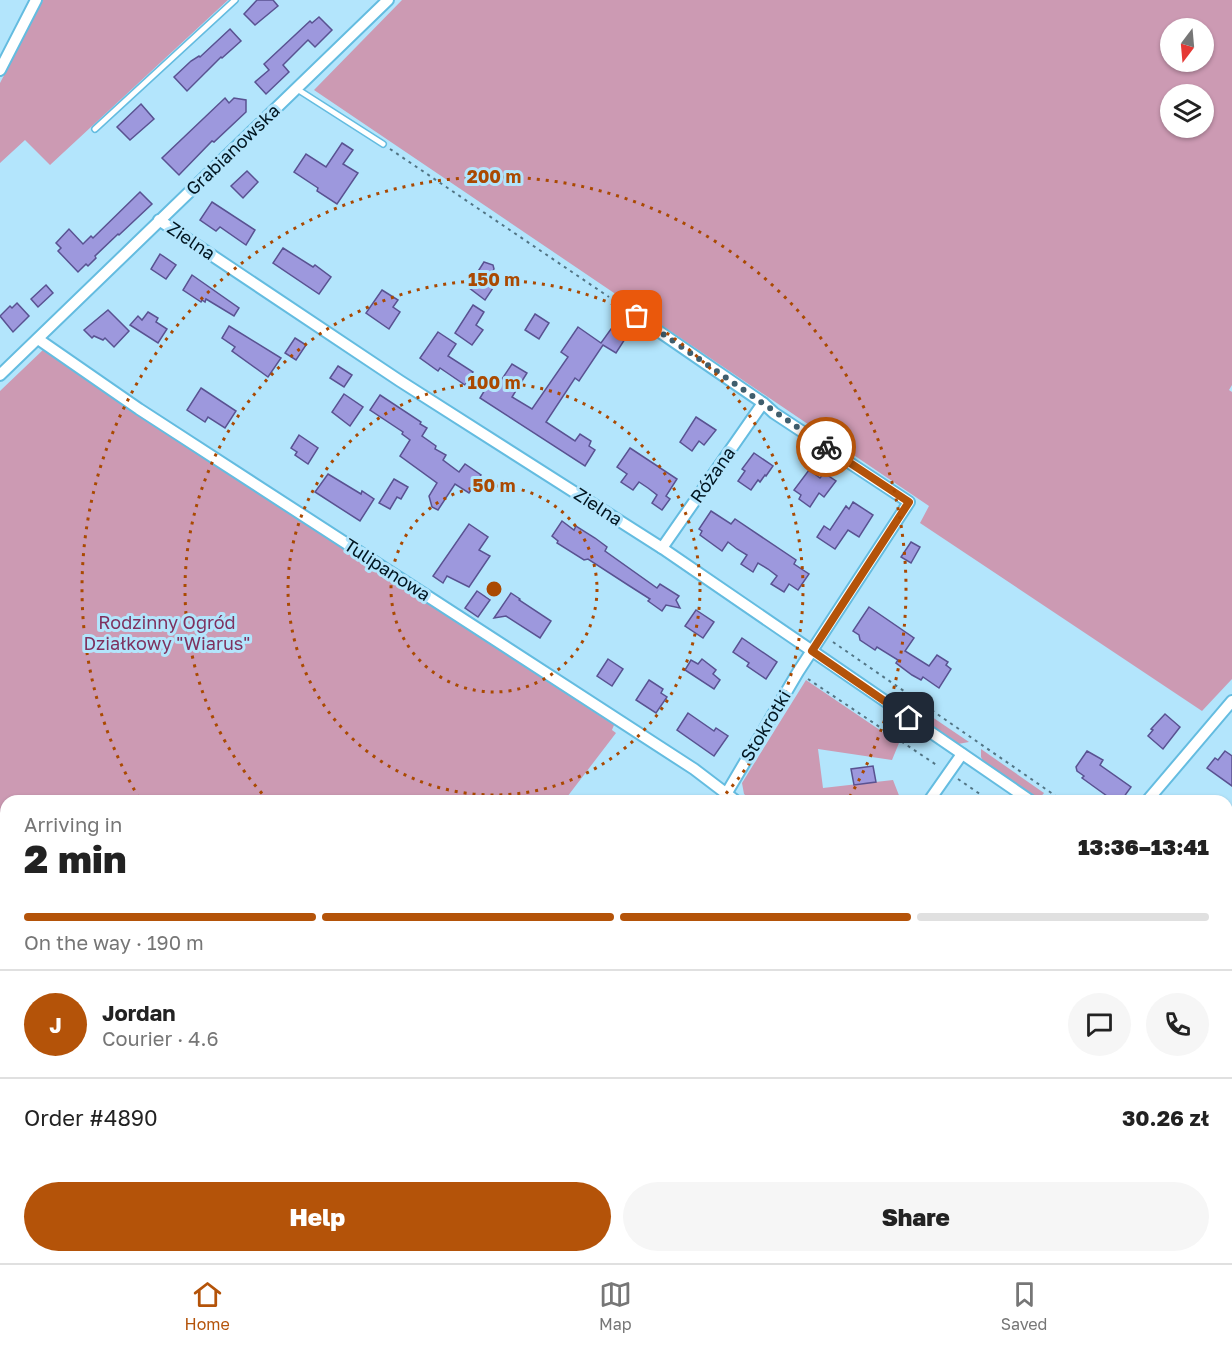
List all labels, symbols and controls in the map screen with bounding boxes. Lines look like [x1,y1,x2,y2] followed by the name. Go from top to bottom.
[1160,18,1214,72] north arrow
[1160,18,1214,138] map controls
[1160,84,1214,138] button: layers
[181,99,284,199] street label: Grabianowska
[467,165,521,187] text: 200 m
[163,216,220,264] street label: Zielna
[468,268,520,290] text: 150 m
[611,290,662,341] pin
[620,299,653,332] icon: bag
[468,371,520,393] text: 100 m
[796,417,856,477] courier
[810,431,843,464] icon: bike
[685,442,739,507] street label: Różana
[473,474,515,496] text: 50 m
[570,482,627,530] street label: Zielna
[340,533,435,605] street label: Tulipanowa
[484,579,504,599] centre of rings
[84,611,250,654] park label: Rodzinny Ogród Działkowy "Wiarus"
[735,686,795,765] street label: Stokrotki
[883,692,934,743] pin
[892,701,925,734] icon: home
[24,812,122,836] text: Arriving in
[1078,833,1209,860] text: 13:36–13:41
[24,835,127,882] text: 2 min
[24,930,204,954] text: On the way · 190 m
[1068,993,1131,1056] button: chat
[1146,993,1209,1056] button: phone
[102,999,176,1026] text: Jordan
[49,1011,62,1038] text: J
[102,1026,219,1050] text: Courier · 4.6
[24,1104,158,1131] text: Order #4890
[1122,1104,1209,1131] text: 30.26 zł
[24,1182,611,1251] button: Help
[623,1182,1209,1251] button: Share
[185,1278,230,1334] tab: Home
[599,1278,632,1334] tab: Map
[1001,1278,1047,1334] tab: Saved

